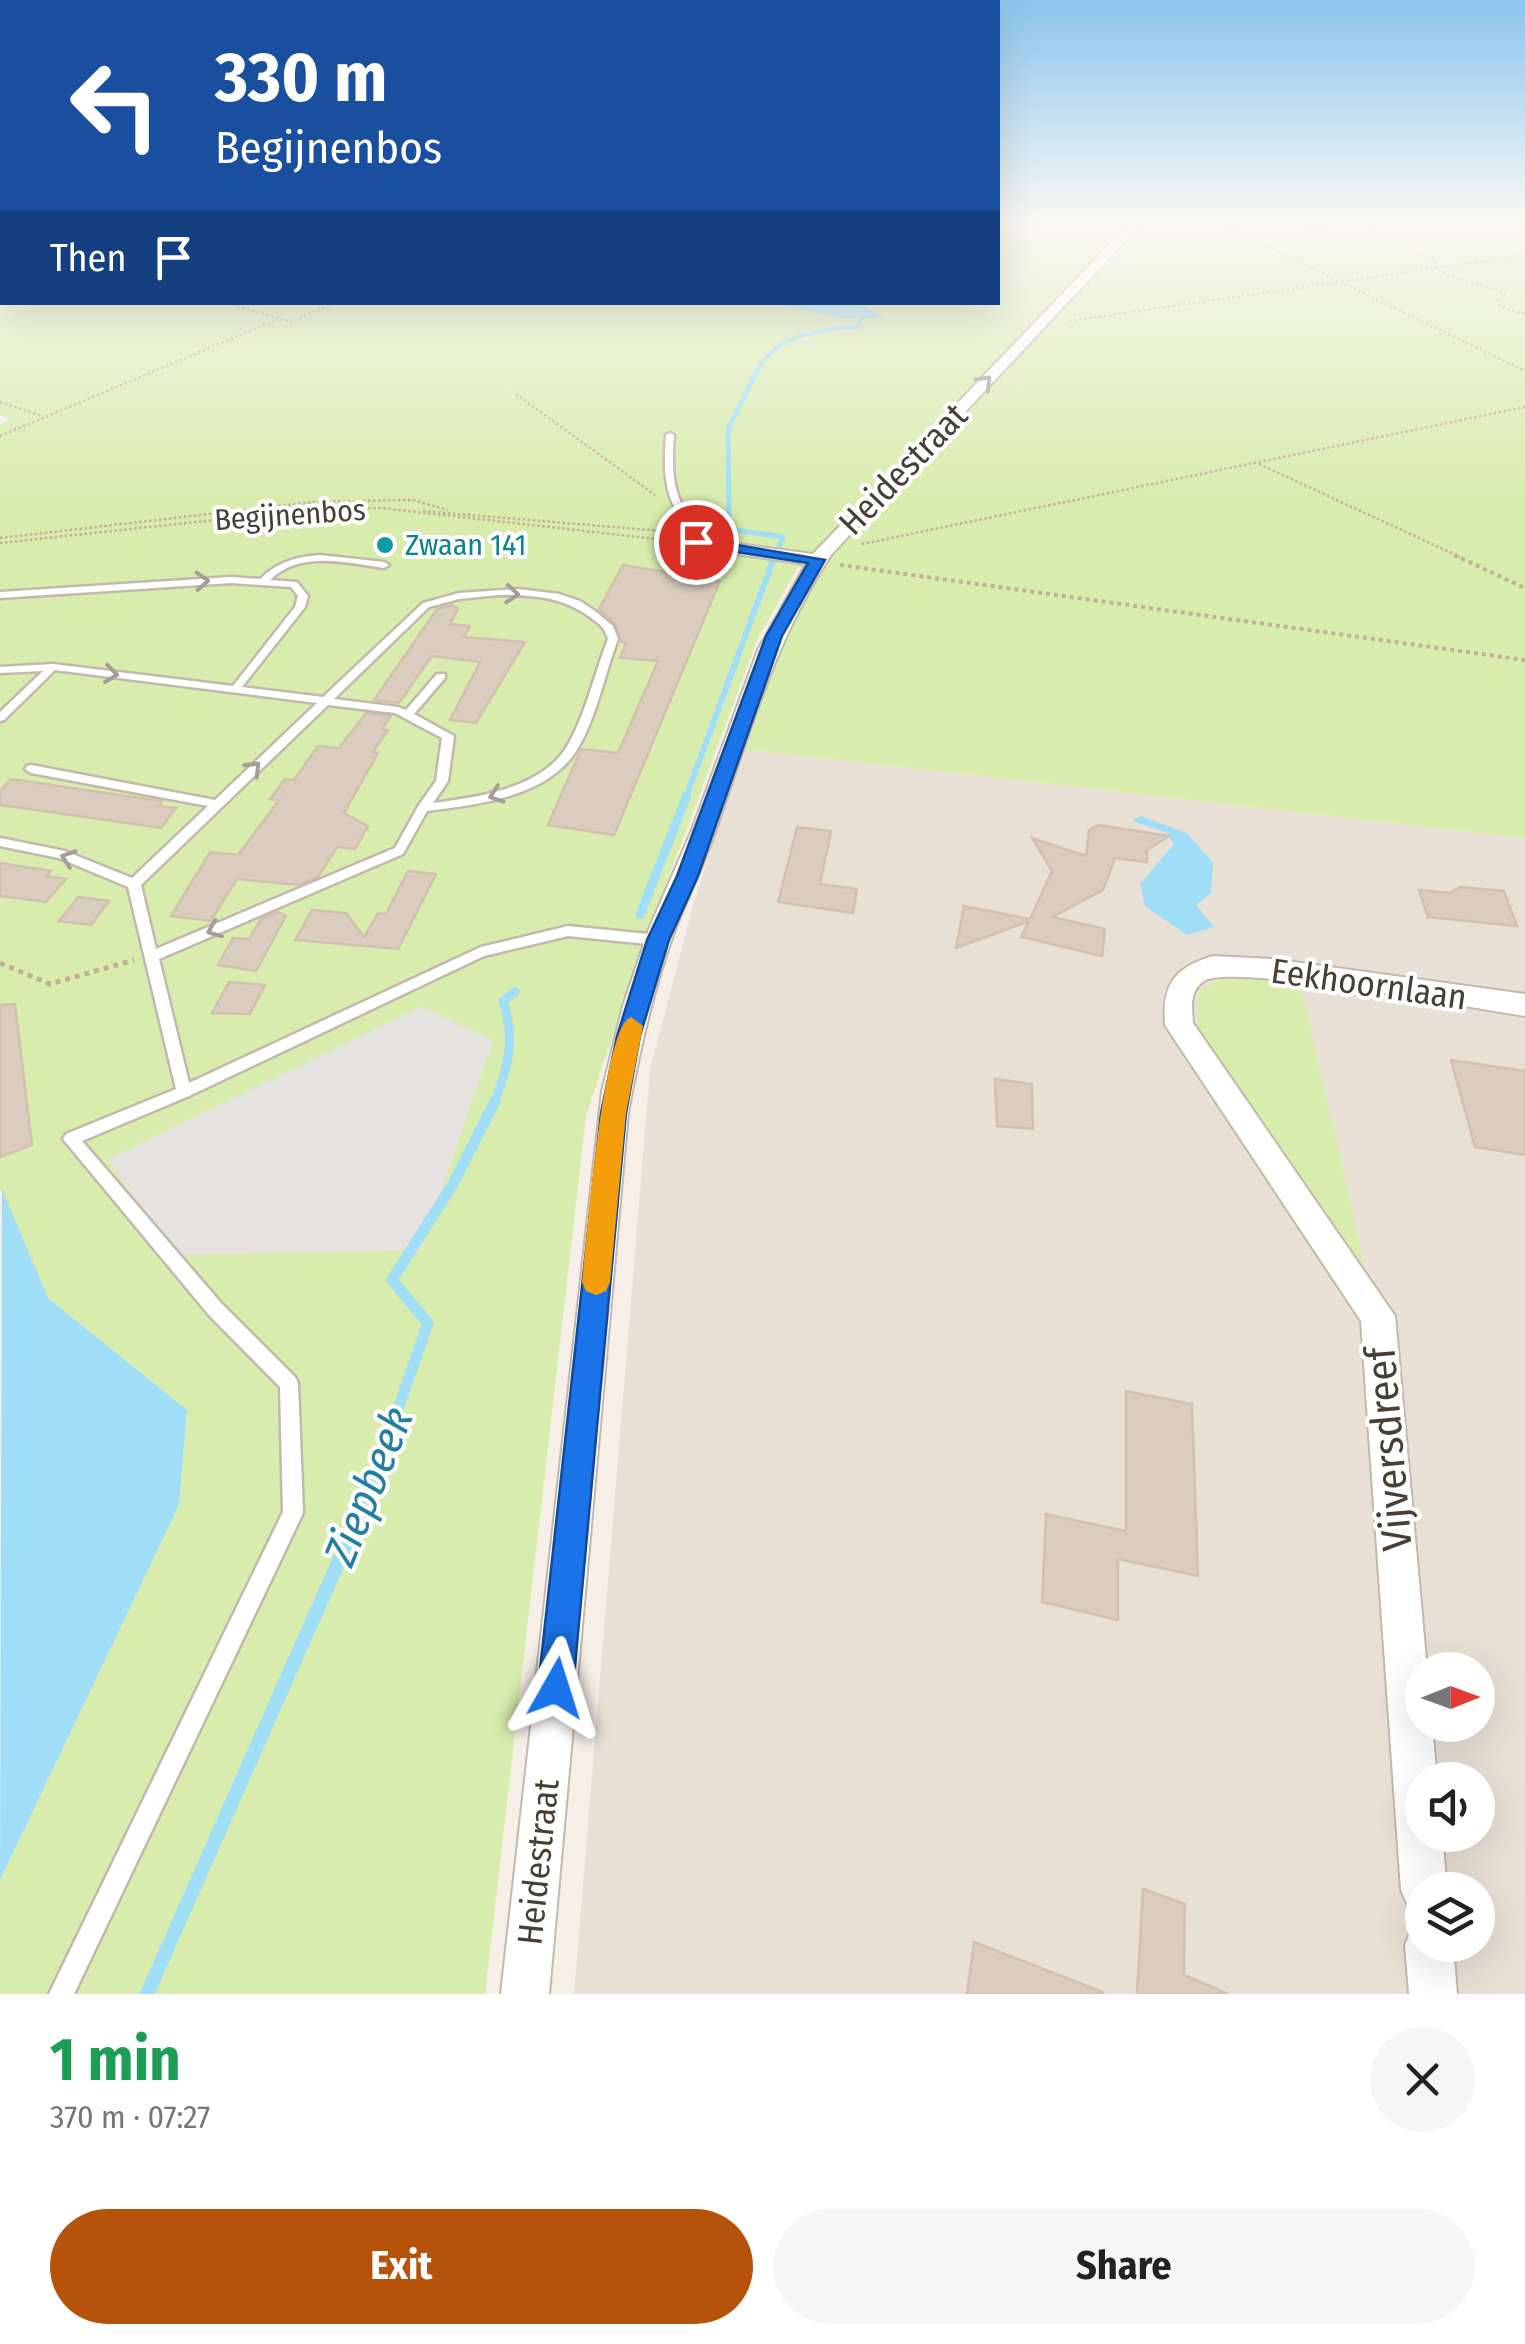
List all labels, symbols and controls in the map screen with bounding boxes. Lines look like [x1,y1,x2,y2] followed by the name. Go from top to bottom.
[215,36,387,120] text: 330 m
[50,40,180,170] icon: left
[215,121,442,175] text: Begijnenbos
[146,230,201,285] icon: arrive
[50,235,126,281] text: Then
[973,376,991,394] one-way arrow
[830,394,976,543] street label: Heidestraat
[213,492,367,538] street label: Begijnenbos
[654,500,739,585] pin
[669,515,724,570] icon: arrive
[405,527,527,563] place label: Zwaan 141
[374,534,396,556] marker: Zwaan 141
[194,571,210,592] one-way arrow
[504,582,520,604] one-way arrow
[104,663,120,684] one-way arrow
[243,761,261,779] one-way arrow
[489,783,506,803] one-way arrow
[61,849,78,870] one-way arrow
[207,919,224,939] one-way arrow
[1269,950,1469,1018] street label: Eekhoornlaan
[1355,1342,1423,1553] street label: Vijversdreef
[312,1399,425,1574] water label: Ziepbeek
[504,1636,608,1740] position arrow
[1405,1652,1495,1742] north arrow
[1405,1652,1495,1962] map controls
[1405,1762,1495,1852] button: sound
[508,1776,568,1947] street label: Heidestraat
[1405,1872,1495,1962] button: layers
[50,2024,181,2096] text: 1 min
[1370,2027,1475,2132] button: close
[50,2098,210,2136] text: 370 m · 07:27
[50,2209,753,2324] button: Exit
[773,2209,1475,2324] button: Share

